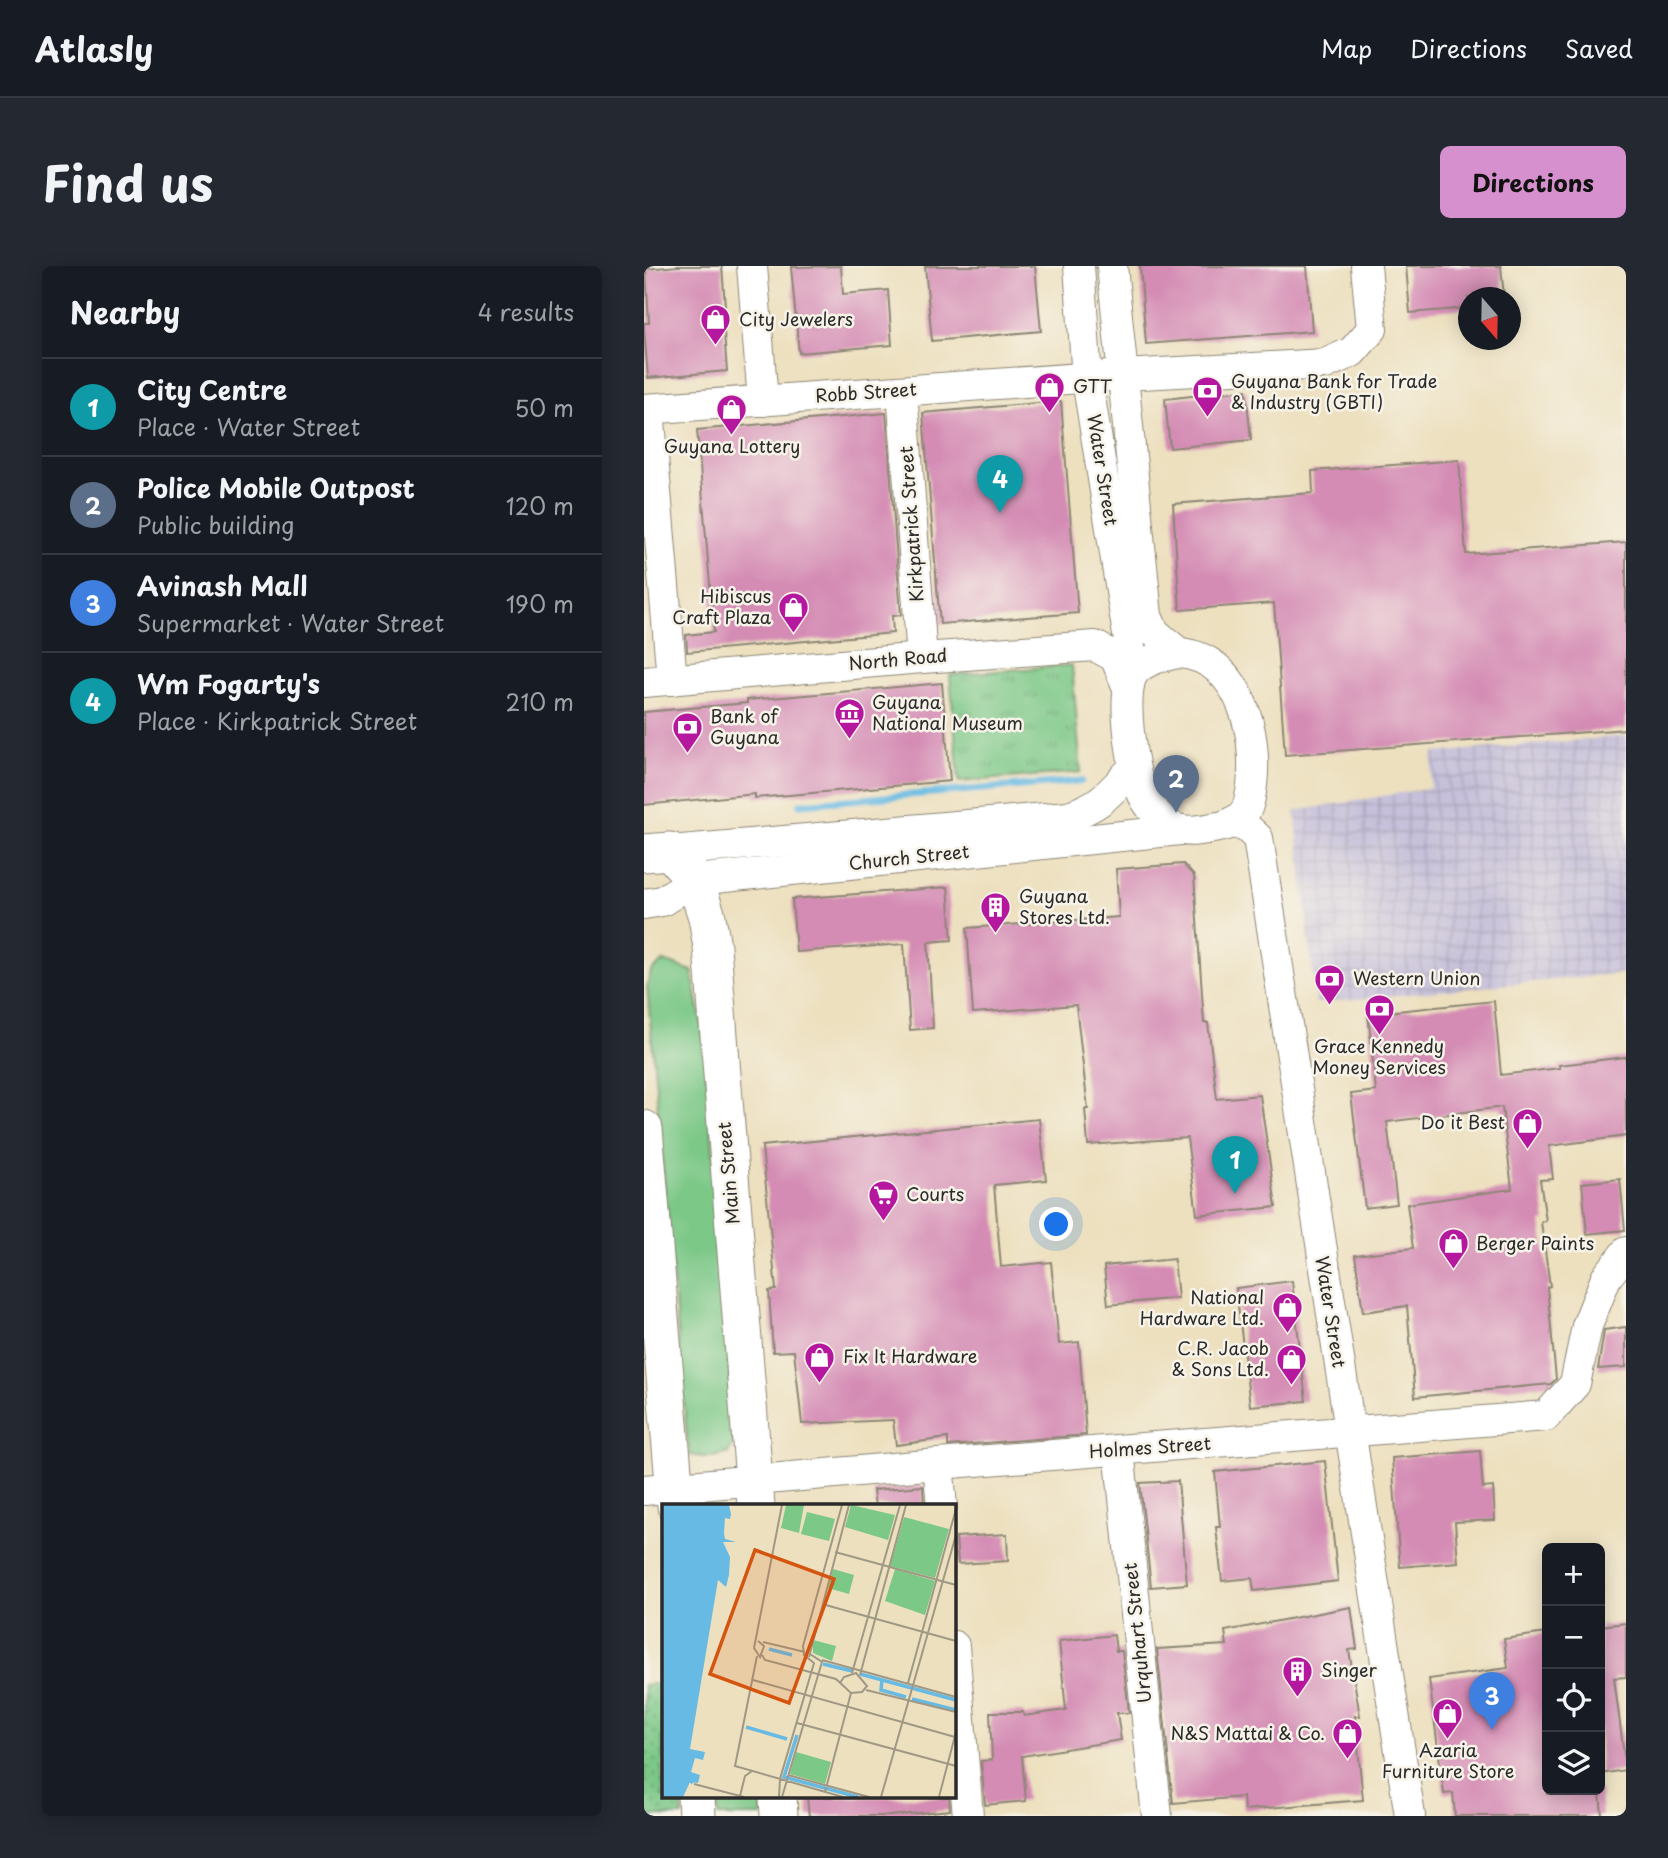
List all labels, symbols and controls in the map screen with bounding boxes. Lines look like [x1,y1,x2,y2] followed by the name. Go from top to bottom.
[35,23,153,73] text: Atlasly
[1321,30,1372,66] text: Map
[1410,30,1527,66] text: Directions
[1565,30,1633,66] text: Saved
[42,145,213,219] text: Find us
[1440,146,1626,218] button: Directions
[1458,287,1521,350] north arrow
[70,289,180,334] text: Nearby
[478,294,574,329] text: 4 results
[699,303,733,347] shop icon: City Jewelers
[739,305,853,332] place label: City Jewelers
[1231,367,1437,415] place label: Guyana Bank for Trade & Industry (GBTI)
[137,370,287,409] text: City Centre
[1033,370,1067,414] shop icon: GTT
[1073,372,1113,399] place label: GTT
[814,375,917,409] street label: Robb Street
[1191,375,1225,419] bank icon: Guyana Bank for Trade & Industry (GBTI)
[88,390,99,425] text: 1
[514,390,574,425] text: 50 m
[715,392,749,436] shop icon: Guyana Lottery
[137,409,360,444] text: Place · Water Street
[1081,412,1126,528] street label: Water Street
[664,432,800,459] place label: Guyana Lottery
[892,445,929,603] street label: Kirkpatrick Street
[977,455,1023,513] pin: 4
[137,468,415,507] text: Police Mobile Outpost
[85,488,101,523] text: 2
[506,488,574,523] text: 120 m
[137,507,294,542] text: Public building
[137,566,307,605] text: Avinash Mall
[672,582,772,630] place label: Hibiscus Craft Plaza
[85,586,101,621] text: 3
[506,586,574,621] text: 190 m
[777,590,811,634] shop icon: Hibiscus Craft Plaza
[137,605,444,640] text: Supermarket · Water Street
[847,641,948,676] street label: North Road
[137,664,320,703] text: Wm Fogarty's
[85,684,101,719] text: 4
[506,684,574,719] text: 210 m
[872,688,1023,736] place label: Guyana National Museum
[832,696,866,740] museum icon: Guyana National Museum
[710,702,780,750] place label: Bank of Guyana
[137,703,417,738] text: Place · Kirkpatrick Street
[670,710,704,754] bank icon: Bank of Guyana
[1153,755,1199,813] pin: 2
[847,837,971,876] street label: Church Street
[1019,882,1110,930] place label: Guyana Stores Ltd.
[979,890,1013,934] building icon: Guyana Stores Ltd.
[1313,962,1347,1006] bank icon: Western Union
[1353,964,1480,991] place label: Western Union
[1362,992,1396,1036] bank icon: Grace Kennedy Money Services
[1312,1032,1446,1080] place label: Grace Kennedy Money Services
[1511,1106,1545,1150] shop icon: Do it Best
[1421,1108,1505,1135] place label: Do it Best
[710,1121,745,1225] street label: Main Street
[1212,1136,1258,1194] pin: 1
[866,1178,900,1222] supermarket icon: Courts
[906,1180,964,1207] place label: Courts
[1039,1207,1073,1241] your location
[1436,1227,1470,1271] shop icon: Berger Paints
[1476,1229,1594,1256] place label: Berger Paints
[1309,1254,1354,1370] street label: Water Street
[1140,1283,1264,1331] place label: National Hardware Ltd.
[1270,1291,1304,1335] shop icon: National Hardware Ltd.
[1172,1334,1269,1382] place label: C.R. Jacob & Sons Ltd.
[803,1340,837,1384] shop icon: Fix It Hardware
[843,1342,977,1369] place label: Fix It Hardware
[1275,1342,1309,1386] shop icon: C.R. Jacob & Sons Ltd.
[1088,1429,1212,1464] street label: Holmes Street
[662,1504,956,1798] inset map
[1542,1543,1605,1795] map controls
[1542,1543,1605,1606] button: +
[1116,1562,1157,1705] street label: Urquhart Street
[1542,1606,1605,1669] button: −
[1281,1654,1315,1698] building icon: Singer
[1321,1656,1378,1683] place label: Singer
[1542,1669,1605,1732] button: locate
[1469,1672,1515,1730] pin: 3
[1431,1696,1465,1740] shop icon: Azaria Furniture Store
[1331,1717,1365,1761] shop icon: N&S Mattai & Co.
[1170,1719,1325,1746] place label: N&S Mattai & Co.
[1542,1732,1605,1795] button: layers
[1382,1736,1514,1784] place label: Azaria Furniture Store

